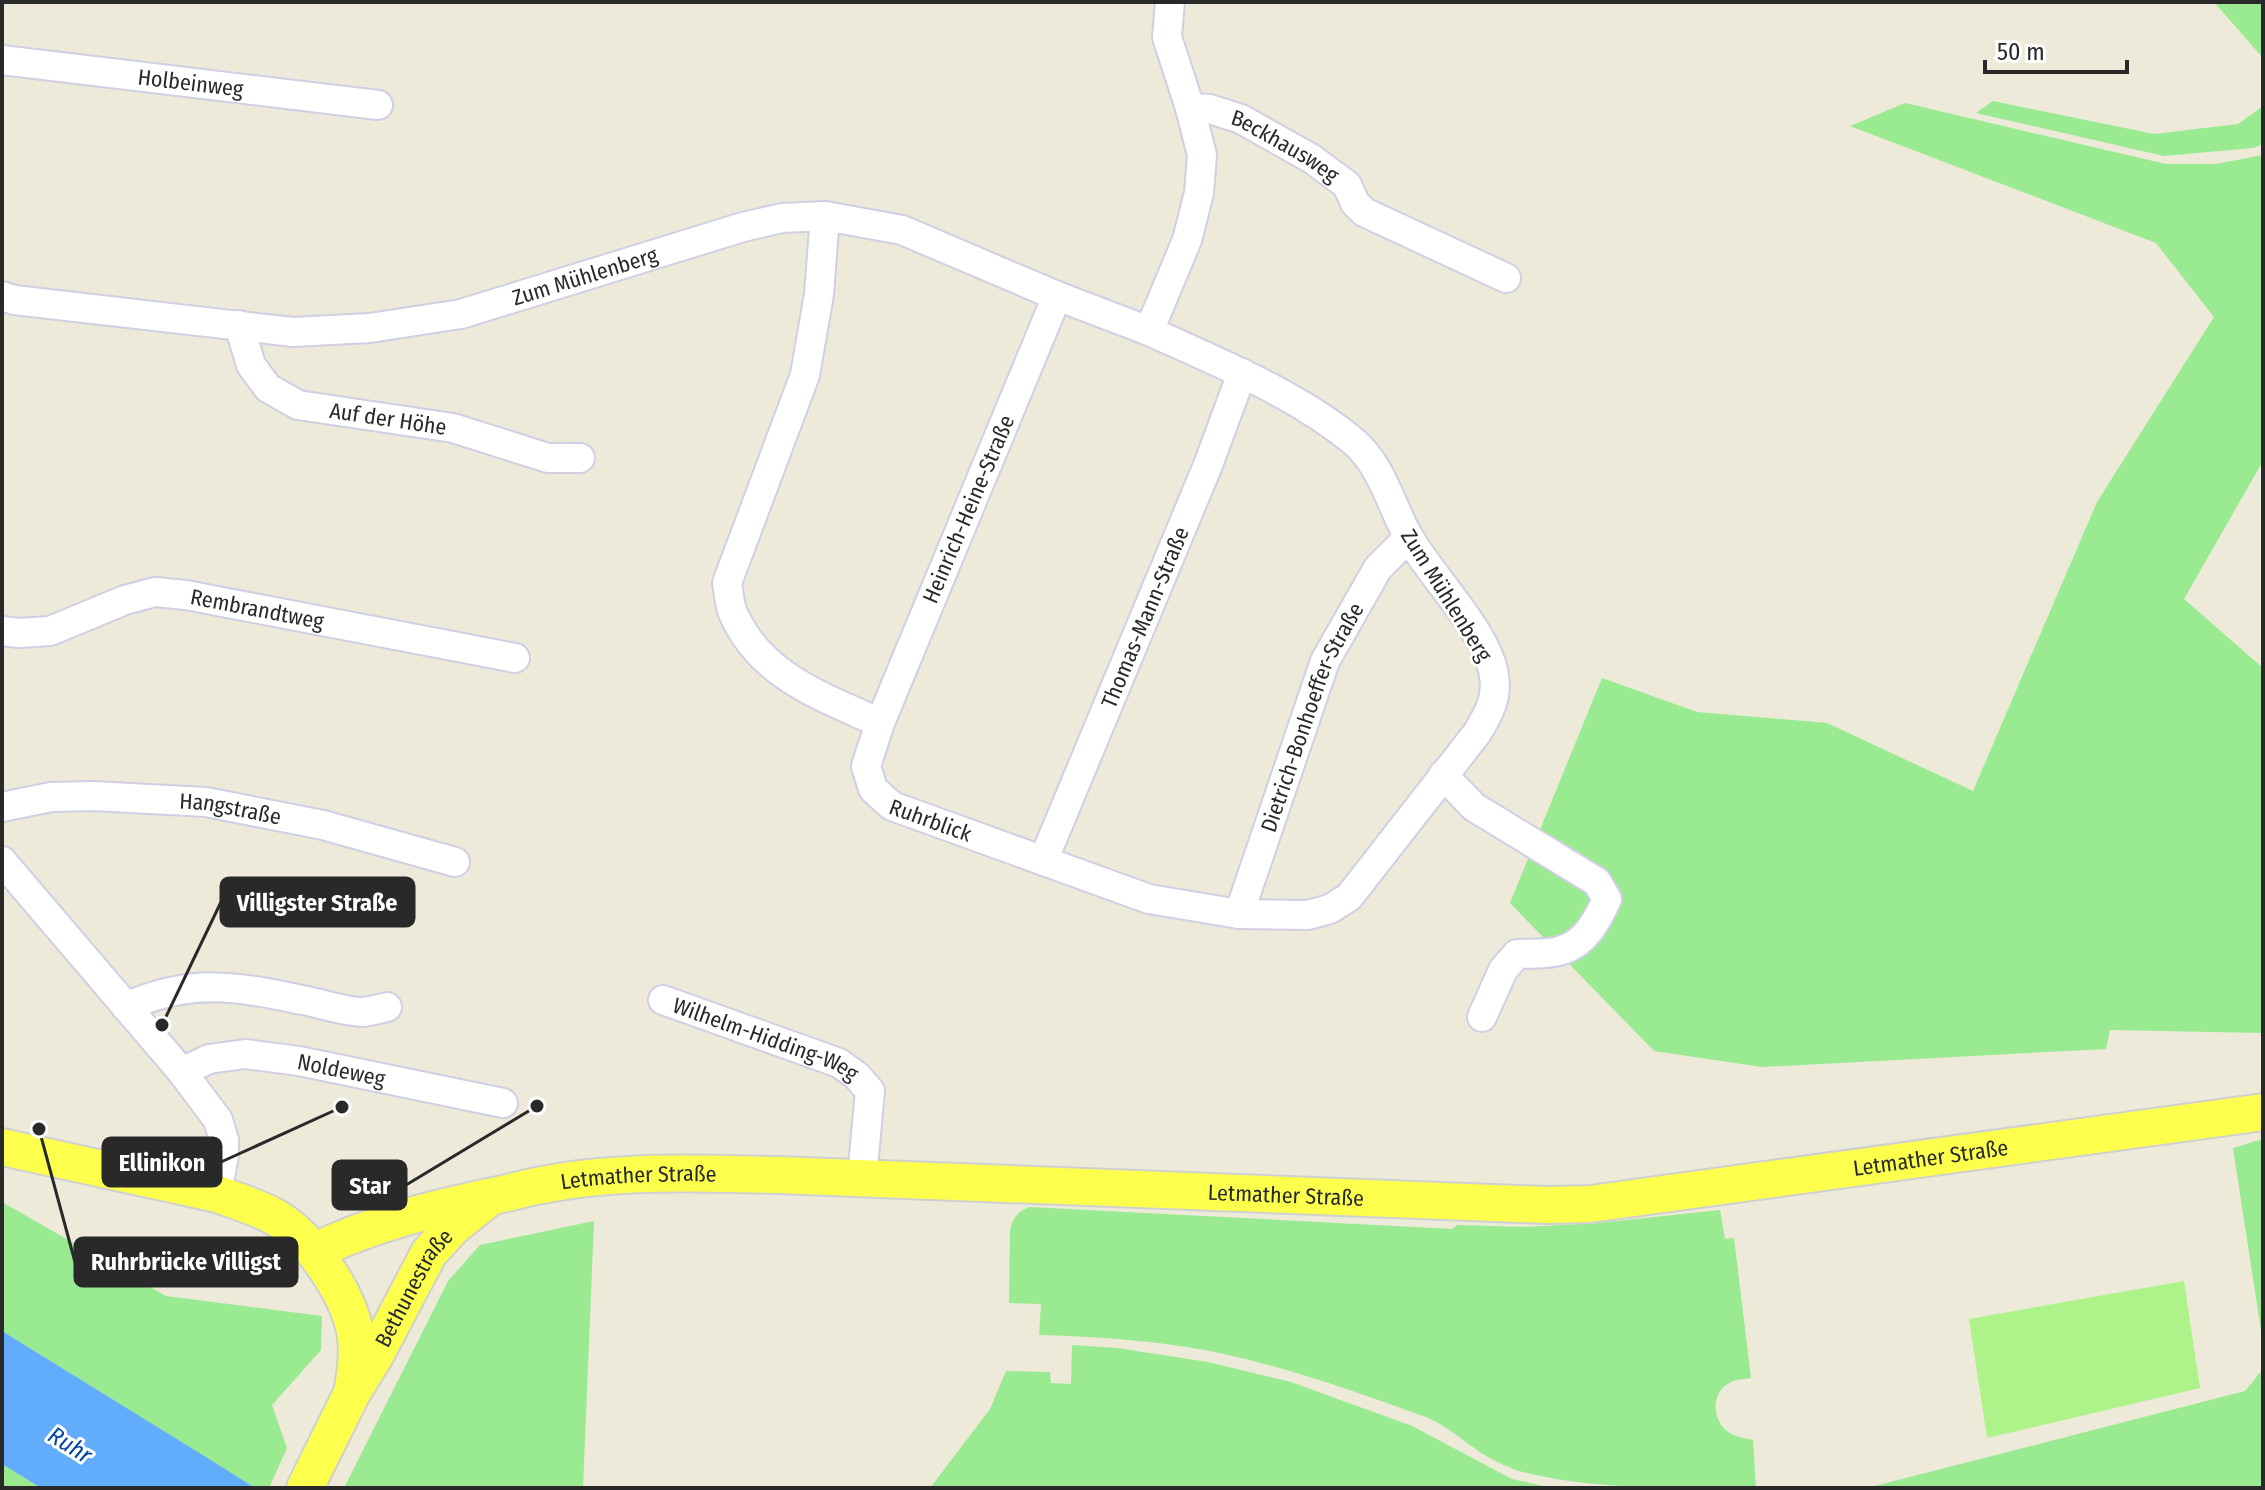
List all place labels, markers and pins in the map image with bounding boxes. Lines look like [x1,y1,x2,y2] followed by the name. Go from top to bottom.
[221,878,414,926] callout: Villigster Straße
[103,1138,221,1186] callout: Ellinikon
[333,1161,406,1209] callout: Star
[75,1238,297,1286] callout: Ruhrbrücke Villigst

